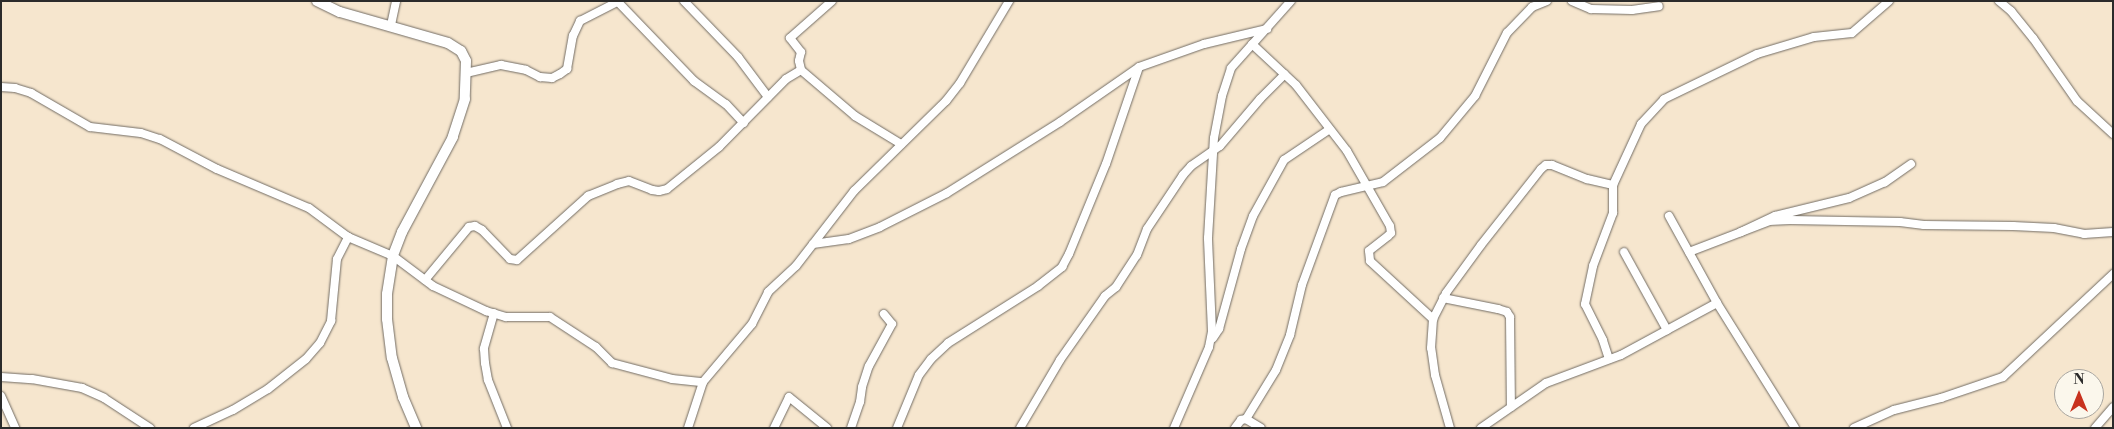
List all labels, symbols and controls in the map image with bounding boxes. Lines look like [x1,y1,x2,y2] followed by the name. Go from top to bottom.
[2054,369,2104,419] north arrow
[2073,371,2085,389] text: N

